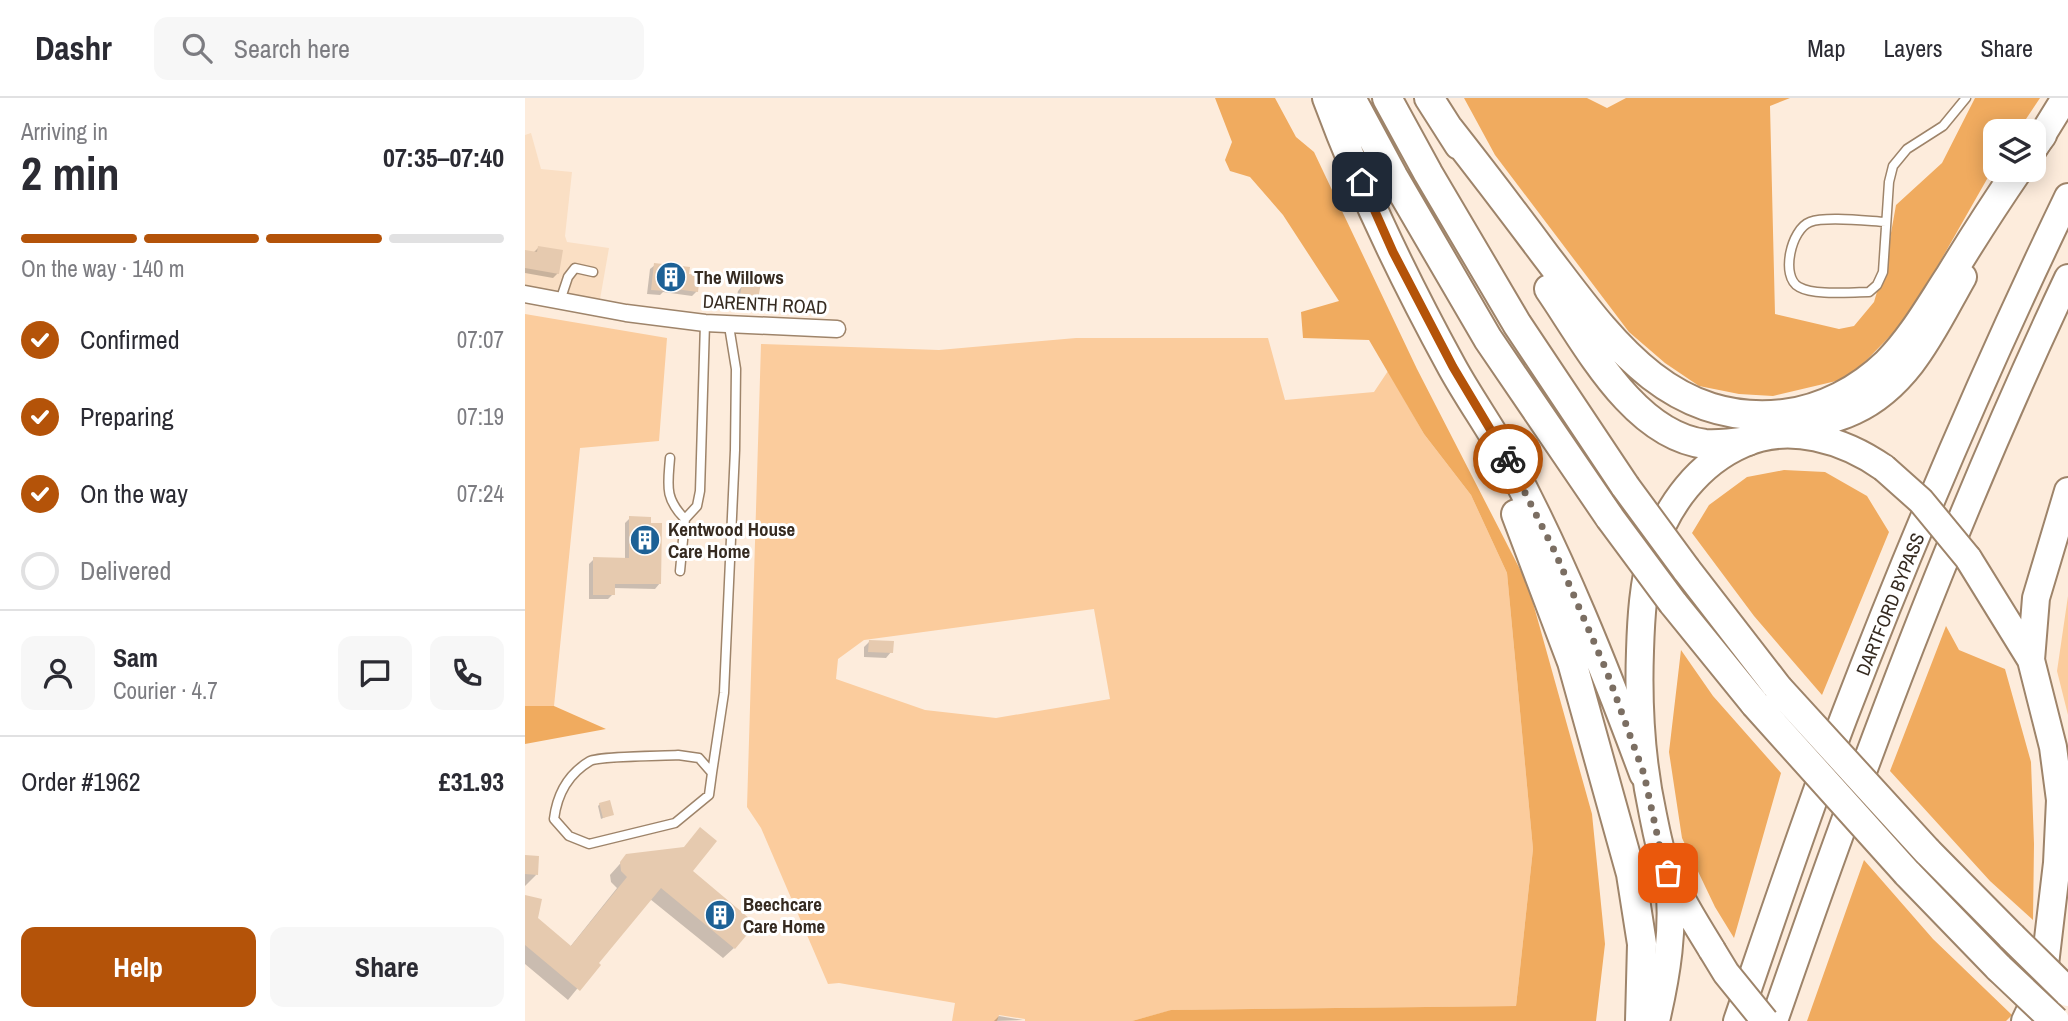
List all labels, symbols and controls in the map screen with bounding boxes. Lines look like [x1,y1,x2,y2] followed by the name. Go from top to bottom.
[154,17,644,80] search box
[35,26,112,70] text: Dashr
[178,29,216,67] icon: search
[234,31,350,66] text: Search here
[1807,32,1845,64] text: Map
[1883,32,1942,64] text: Layers
[1980,32,2033,64] text: Share
[21,116,108,147] text: Arriving in
[1983,119,2046,182] map controls
[1983,119,2046,182] button: layers
[383,140,504,175] text: 07:35–07:40
[21,142,120,204] text: 2 min
[1332,152,1392,212] pin
[1343,163,1381,201] icon: home
[21,253,185,284] text: On the way · 140 m
[654,260,688,294] building icon: The Willows
[694,264,784,290] place label: The Willows
[702,288,828,320] street label: DARENTH ROAD
[21,321,59,359] icon: check
[80,322,180,357] text: Confirmed
[457,324,504,355] text: 07:07
[21,398,59,436] icon: check
[80,399,174,434] text: Preparing
[457,401,504,432] text: 07:19
[1473,424,1543,494] courier
[1489,440,1527,478] icon: bike
[21,475,59,513] icon: check
[80,476,188,511] text: On the way
[457,478,504,509] text: 07:24
[668,516,796,564] place label: Kentwood House Care Home
[628,523,662,557] building icon: Kentwood House Care Home
[1850,529,1930,679] street label: DARTFORD BYPASS
[80,553,171,588] text: Delivered
[21,636,95,710] button: person
[338,636,412,710] button: chat
[430,636,504,710] button: phone
[113,640,158,675] text: Sam
[113,675,218,706] text: Courier · 4.7
[21,764,141,799] text: Order #1962
[439,764,504,799] text: £31.93
[1638,843,1698,903] pin
[1649,854,1687,892] icon: bag
[743,891,826,939] place label: Beechcare Care Home
[703,898,737,932] building icon: Beechcare Care Home
[21,927,256,1007] button: Help
[270,927,504,1007] button: Share

